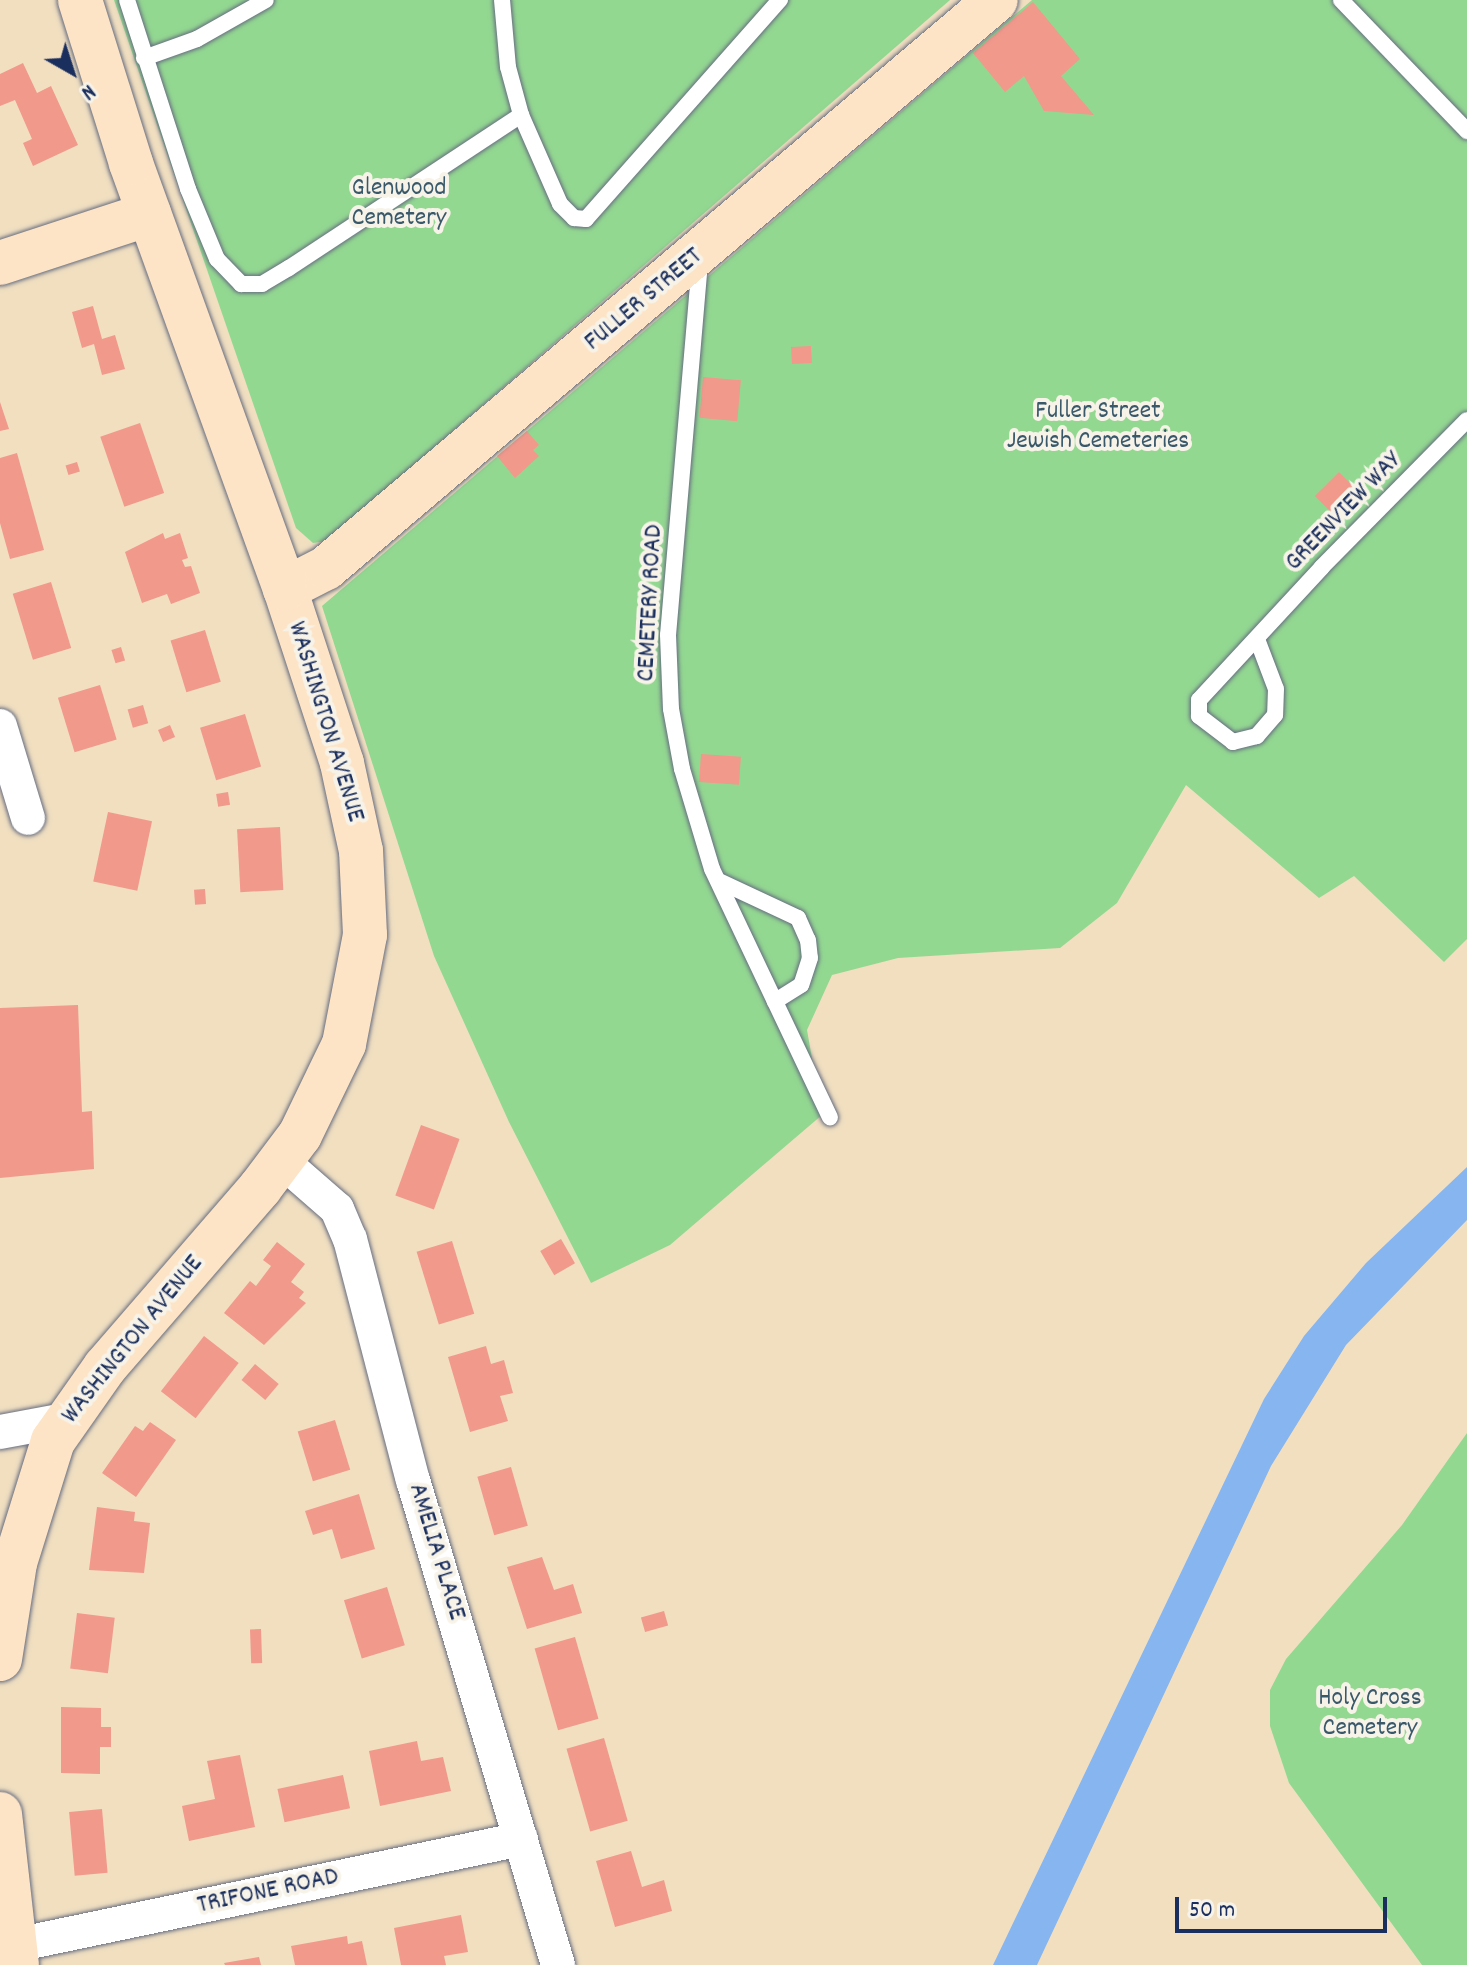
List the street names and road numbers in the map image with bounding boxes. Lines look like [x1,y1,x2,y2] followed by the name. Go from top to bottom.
[579,242,709,358] street label: FULLER STREET
[1279,446,1409,578] street label: GREENVIEW WAY
[631,524,671,682] street label: CEMETERY ROAD
[280,618,370,826] street label: WASHINGTON AVENUE
[56,1249,210,1431] street label: WASHINGTON AVENUE
[400,1480,472,1624] street label: AMELIA PLACE
[195,1862,341,1922] street label: TRIFONE ROAD

